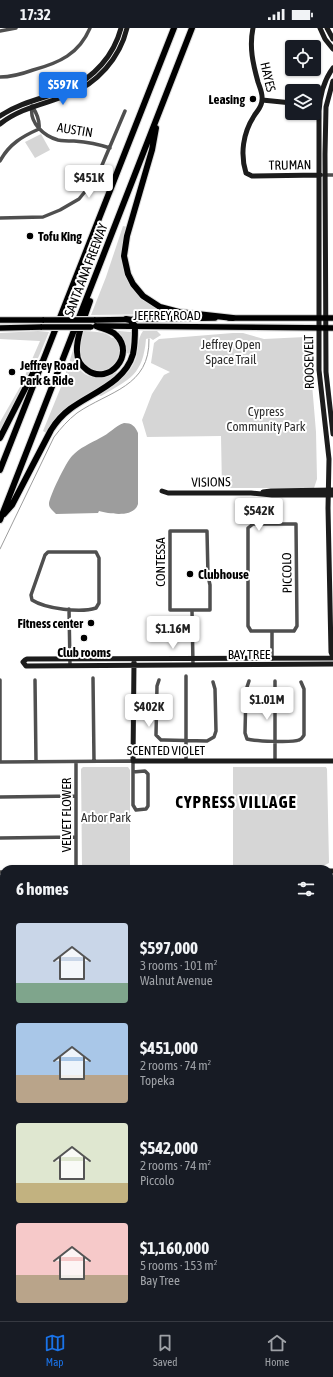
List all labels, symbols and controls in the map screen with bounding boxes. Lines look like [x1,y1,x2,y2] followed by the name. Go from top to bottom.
[20,6,51,23] text: 17:32
[285,40,321,120] map controls
[285,40,321,76] button: locate
[257,61,279,94] street label: HAYES
[35,72,91,106] pin: $597K
[48,77,78,92] text: $597K
[285,84,321,120] button: layers
[209,92,245,107] place label: Leasing
[248,94,258,104] marker: Leasing
[56,120,94,140] street label: AUSTIN
[269,157,311,173] street label: TRUMAN
[61,165,117,199] pin: $451K
[74,170,104,185] text: $451K
[61,221,111,319] street label: SANTA ANA FREEWAY
[38,229,82,244] place label: Tofu King
[25,231,35,241] marker: Tofu King
[133,308,201,323] street label: JEFFREY ROAD
[301,335,317,389] street label: ROOSEVELT
[201,337,261,367] park label: Jeffrey Open Space Trail
[19,358,79,388] place label: Jeffrey Road Park & Ride
[7,367,17,377] marker: Jeffrey Road Park & Ride
[227,404,306,434] park label: Cypress Community Park
[191,474,231,490] street label: VISIONS
[231,498,287,532] pin: $542K
[244,503,274,518] text: $542K
[153,537,168,587] street label: CONTESSA
[279,552,295,594] street label: PICCOLO
[198,567,249,582] place label: Clubhouse
[185,569,195,579] marker: Clubhouse
[17,616,84,631] place label: Fitness center
[140,616,206,650] pin: $1.16M
[86,618,96,628] marker: Fitness center
[156,621,190,636] text: $1.16M
[79,633,89,643] marker: Club rooms
[57,645,111,660] place label: Club rooms
[228,647,271,662] street label: BAY TREE
[234,687,300,721] pin: $1.01M
[250,692,284,707] text: $1.01M
[121,694,177,728] pin: $402K
[134,699,164,714] text: $402K
[127,743,205,758] street label: SCENTED VIOLET
[59,777,74,852] street label: VELVET FLOWER
[175,792,297,812] district label: CYPRESS VILLAGE
[81,810,131,825] park label: Arbor Park
[295,878,317,900] icon: filters
[16,879,69,899] text: 6 homes
[140,938,198,958] text: $597,000
[48,939,96,987] icon: home
[140,958,217,973] text: 3 rooms · 101 m²
[140,973,213,988] text: Walnut Avenue
[140,1038,198,1058] text: $451,000
[48,1039,96,1087] icon: home
[140,1058,211,1073] text: 2 rooms · 74 m²
[140,1073,175,1088] text: Topeka
[140,1138,198,1158] text: $542,000
[48,1139,96,1187] icon: home
[140,1158,211,1173] text: 2 rooms · 74 m²
[140,1173,174,1188] text: Piccolo
[140,1238,209,1258] text: $1,160,000
[48,1239,96,1287] icon: home
[140,1258,217,1273] text: 5 rooms · 153 m²
[140,1273,180,1288] text: Bay Tree
[44,1332,66,1368] tab: Map
[153,1332,177,1368] tab: Saved
[265,1332,289,1368] tab: Home

